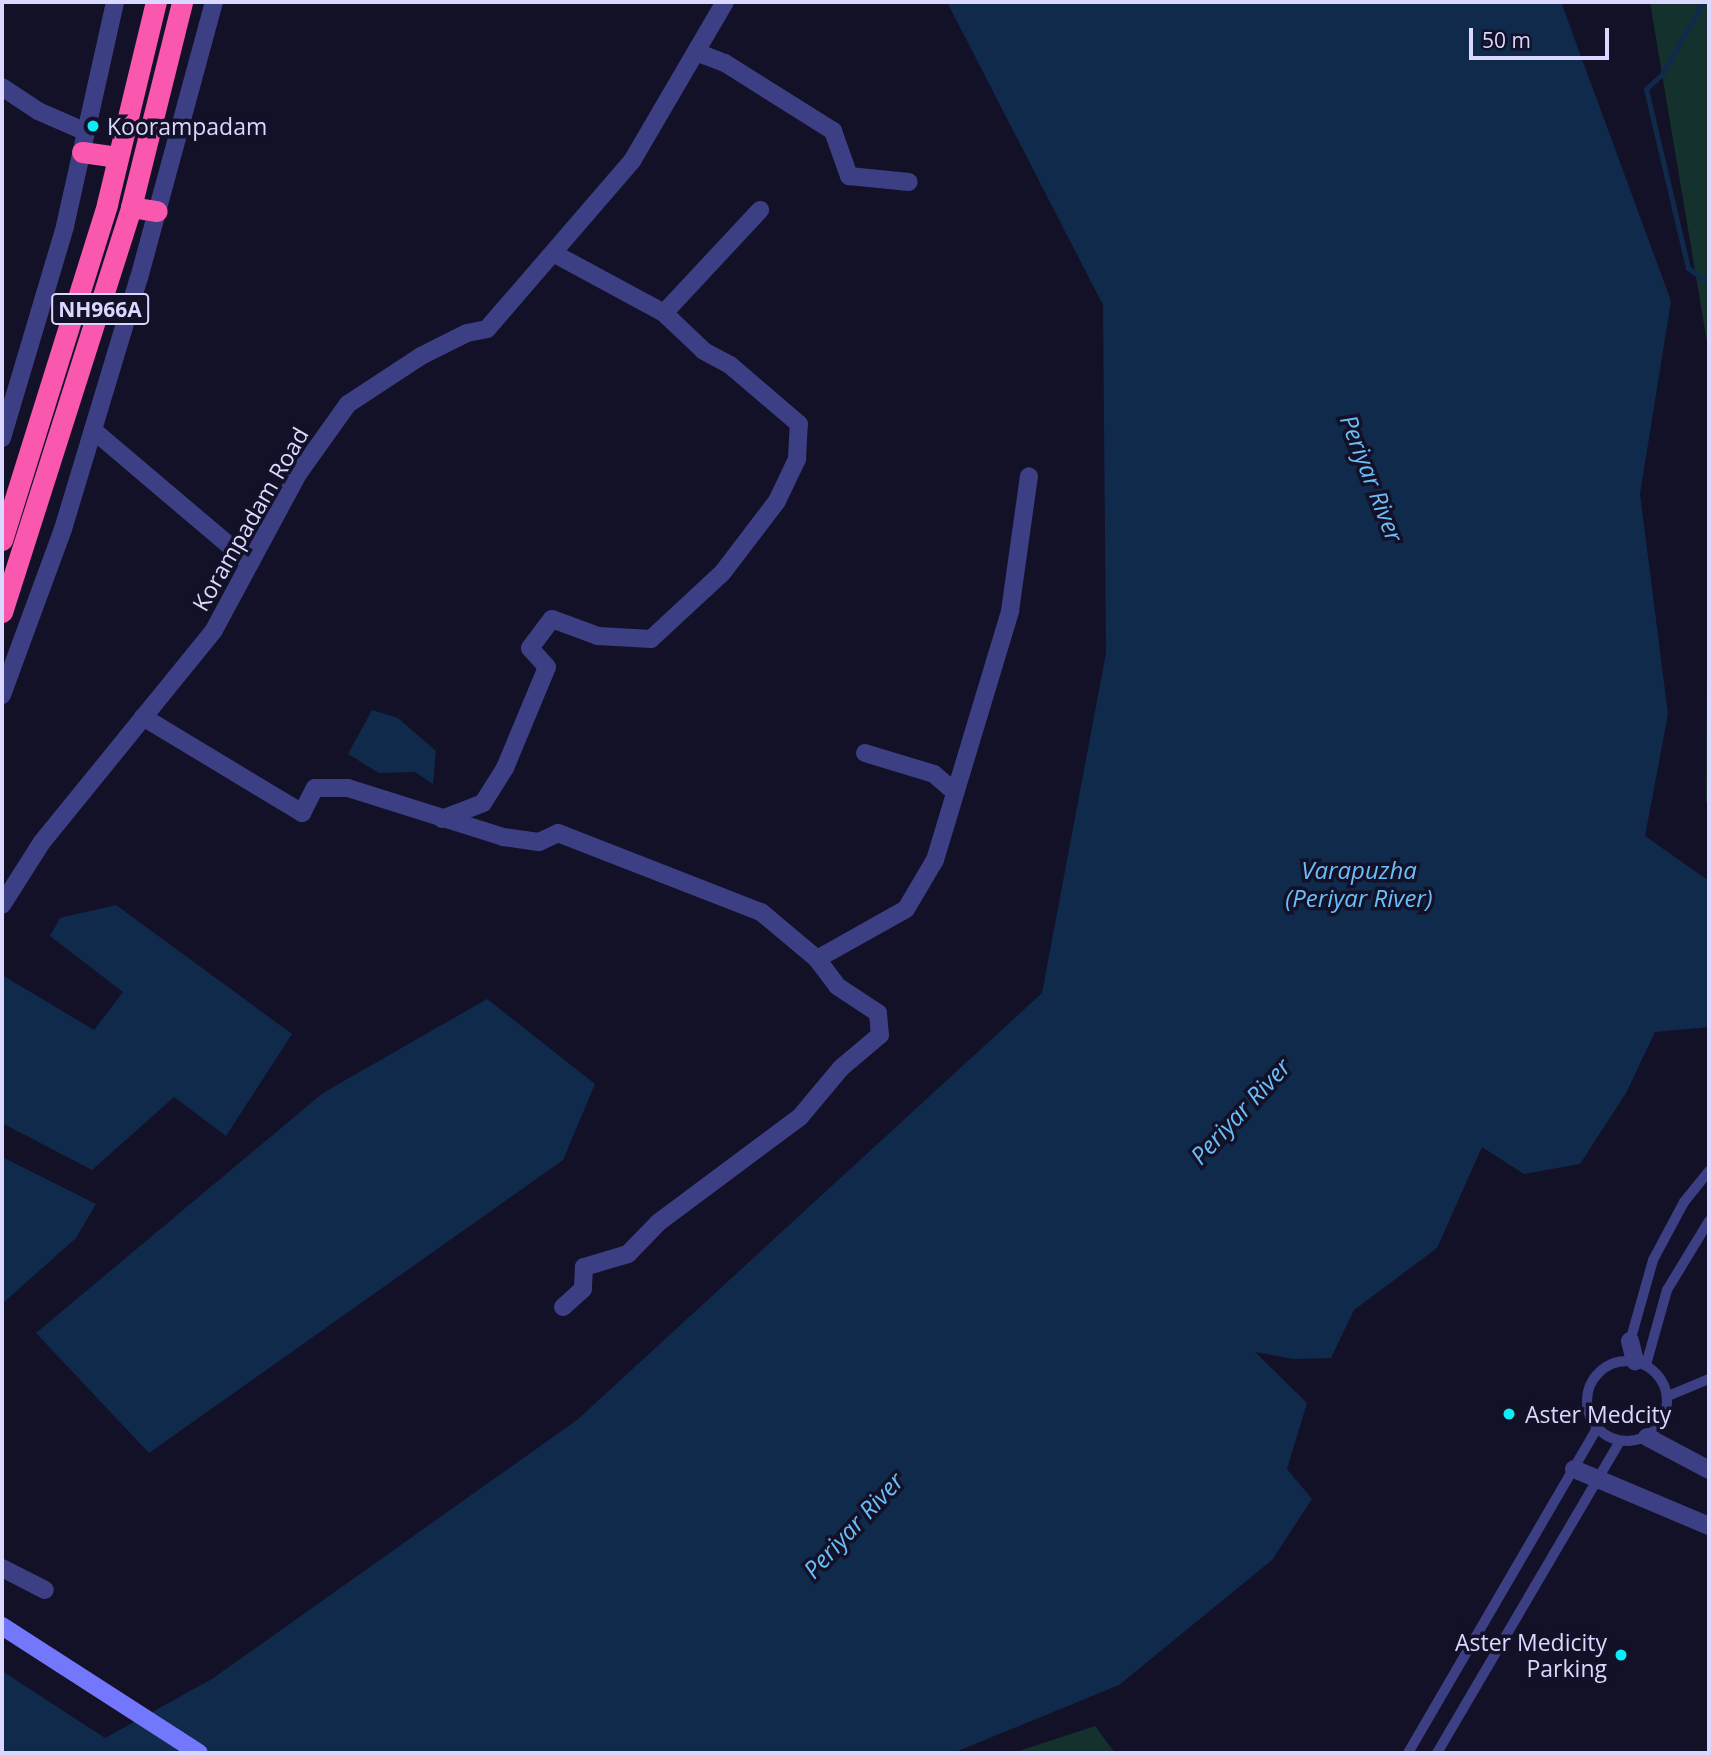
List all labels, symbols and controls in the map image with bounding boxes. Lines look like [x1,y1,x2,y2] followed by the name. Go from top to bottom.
[1473,14,1613,58] scale bar
[1482,26,1531,54] text: 50 m
[107,112,267,140] place label: Koorampadam
[85,118,101,134] marker: Koorampadam
[51,292,149,326] road number: NH966A
[1335,410,1409,546] water label: Periyar River
[186,422,314,616] street label: Korampadam Road
[1285,856,1433,912] water label: Varapuzha (Periyar River)
[1184,1052,1296,1170] water label: Periyar River
[1525,1400,1671,1428] place label: Aster Medcity
[1499,1404,1519,1424] marker: Aster Medcity
[797,1466,909,1584] water label: Periyar River
[1455,1628,1607,1682] place label: Aster Medicity Parking
[1613,1647,1629,1663] marker: Aster Medicity Parking

